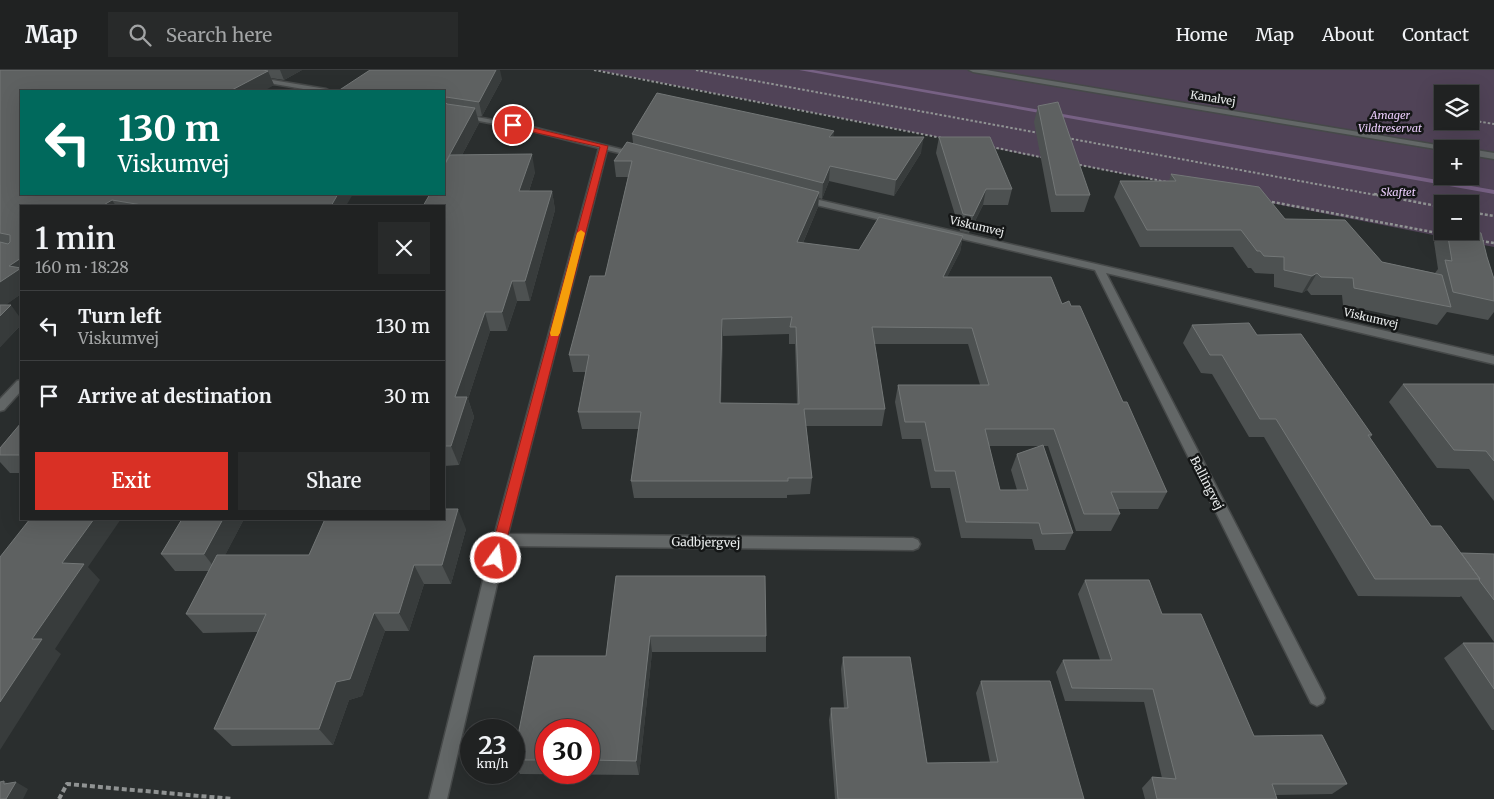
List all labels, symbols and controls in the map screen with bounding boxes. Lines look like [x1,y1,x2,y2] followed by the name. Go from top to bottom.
[108,12,458,57] search box
[25,19,78,50] text: Map
[126,21,154,49] icon: search
[166,23,272,47] text: Search here
[1176,23,1228,46] text: Home
[1256,23,1294,46] text: Map
[1322,23,1374,46] text: About
[1402,23,1469,46] text: Contact
[1434,85,1479,240] map controls
[1434,85,1479,130] button: layers
[1189,88,1237,108] street label: Kanalvej
[492,104,534,146] pin
[118,107,220,151] text: 130 m
[1358,108,1422,135] park label: Amager Vildtreservat
[35,110,100,175] icon: left
[499,111,527,139] icon: arrive
[1434,140,1479,185] button: +
[118,150,230,178] text: Viskumvej
[1381,185,1416,199] park label: Skaftet
[1434,195,1479,240] button: −
[947,213,1006,239] street label: Viskumvej
[35,219,116,257] text: 1 min
[378,222,430,274] button: close
[35,257,129,277] text: 160 m · 18:28
[78,304,162,328] text: Turn left
[1341,305,1400,331] street label: Viskumvej
[35,312,63,340] icon: left
[376,314,430,338] text: 130 m
[78,328,159,348] text: Viskumvej
[35,382,63,410] icon: arrive
[78,384,272,408] text: Arrive at destination
[384,384,430,408] text: 30 m
[35,452,228,510] button: Exit
[238,452,430,510] button: Share
[1187,454,1227,512] street label: Ballingvej
[469,531,521,583] position arrow
[671,534,741,550] street label: Gadbjergvej
[535,719,600,784] speed limit sign: 30
[478,729,507,761] text: 23
[477,756,508,771] text: km/h

